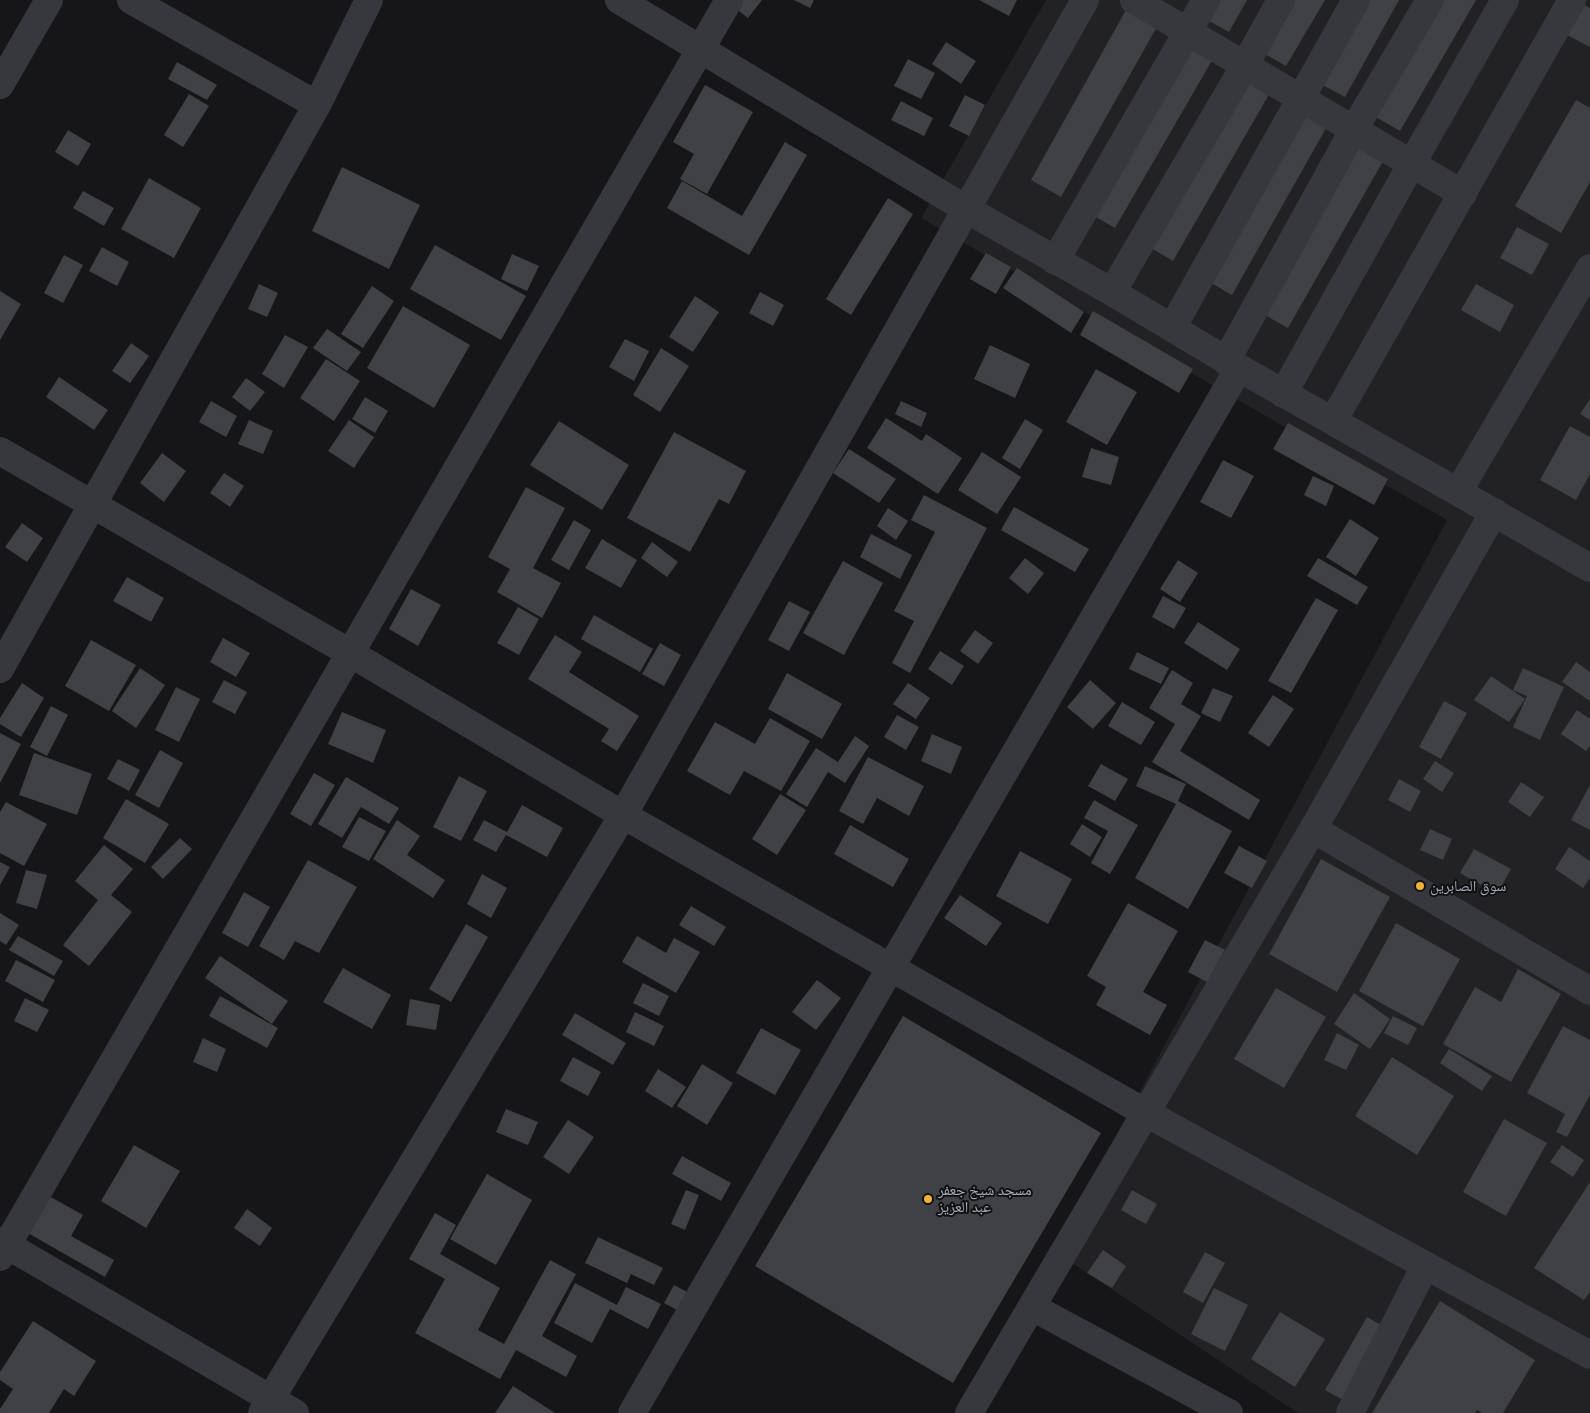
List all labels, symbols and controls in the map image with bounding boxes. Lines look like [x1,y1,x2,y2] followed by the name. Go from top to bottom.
[1430,877,1506,896] place label: سوق الصابرين
[1414,880,1426,892] marker: سوق الصابرين
[937,1181,1032,1216] place label: مسجد شيخ جعفر عبد العزيز
[922,1193,934,1205] marker: مسجد شيخ جعفر عبد العزيز

